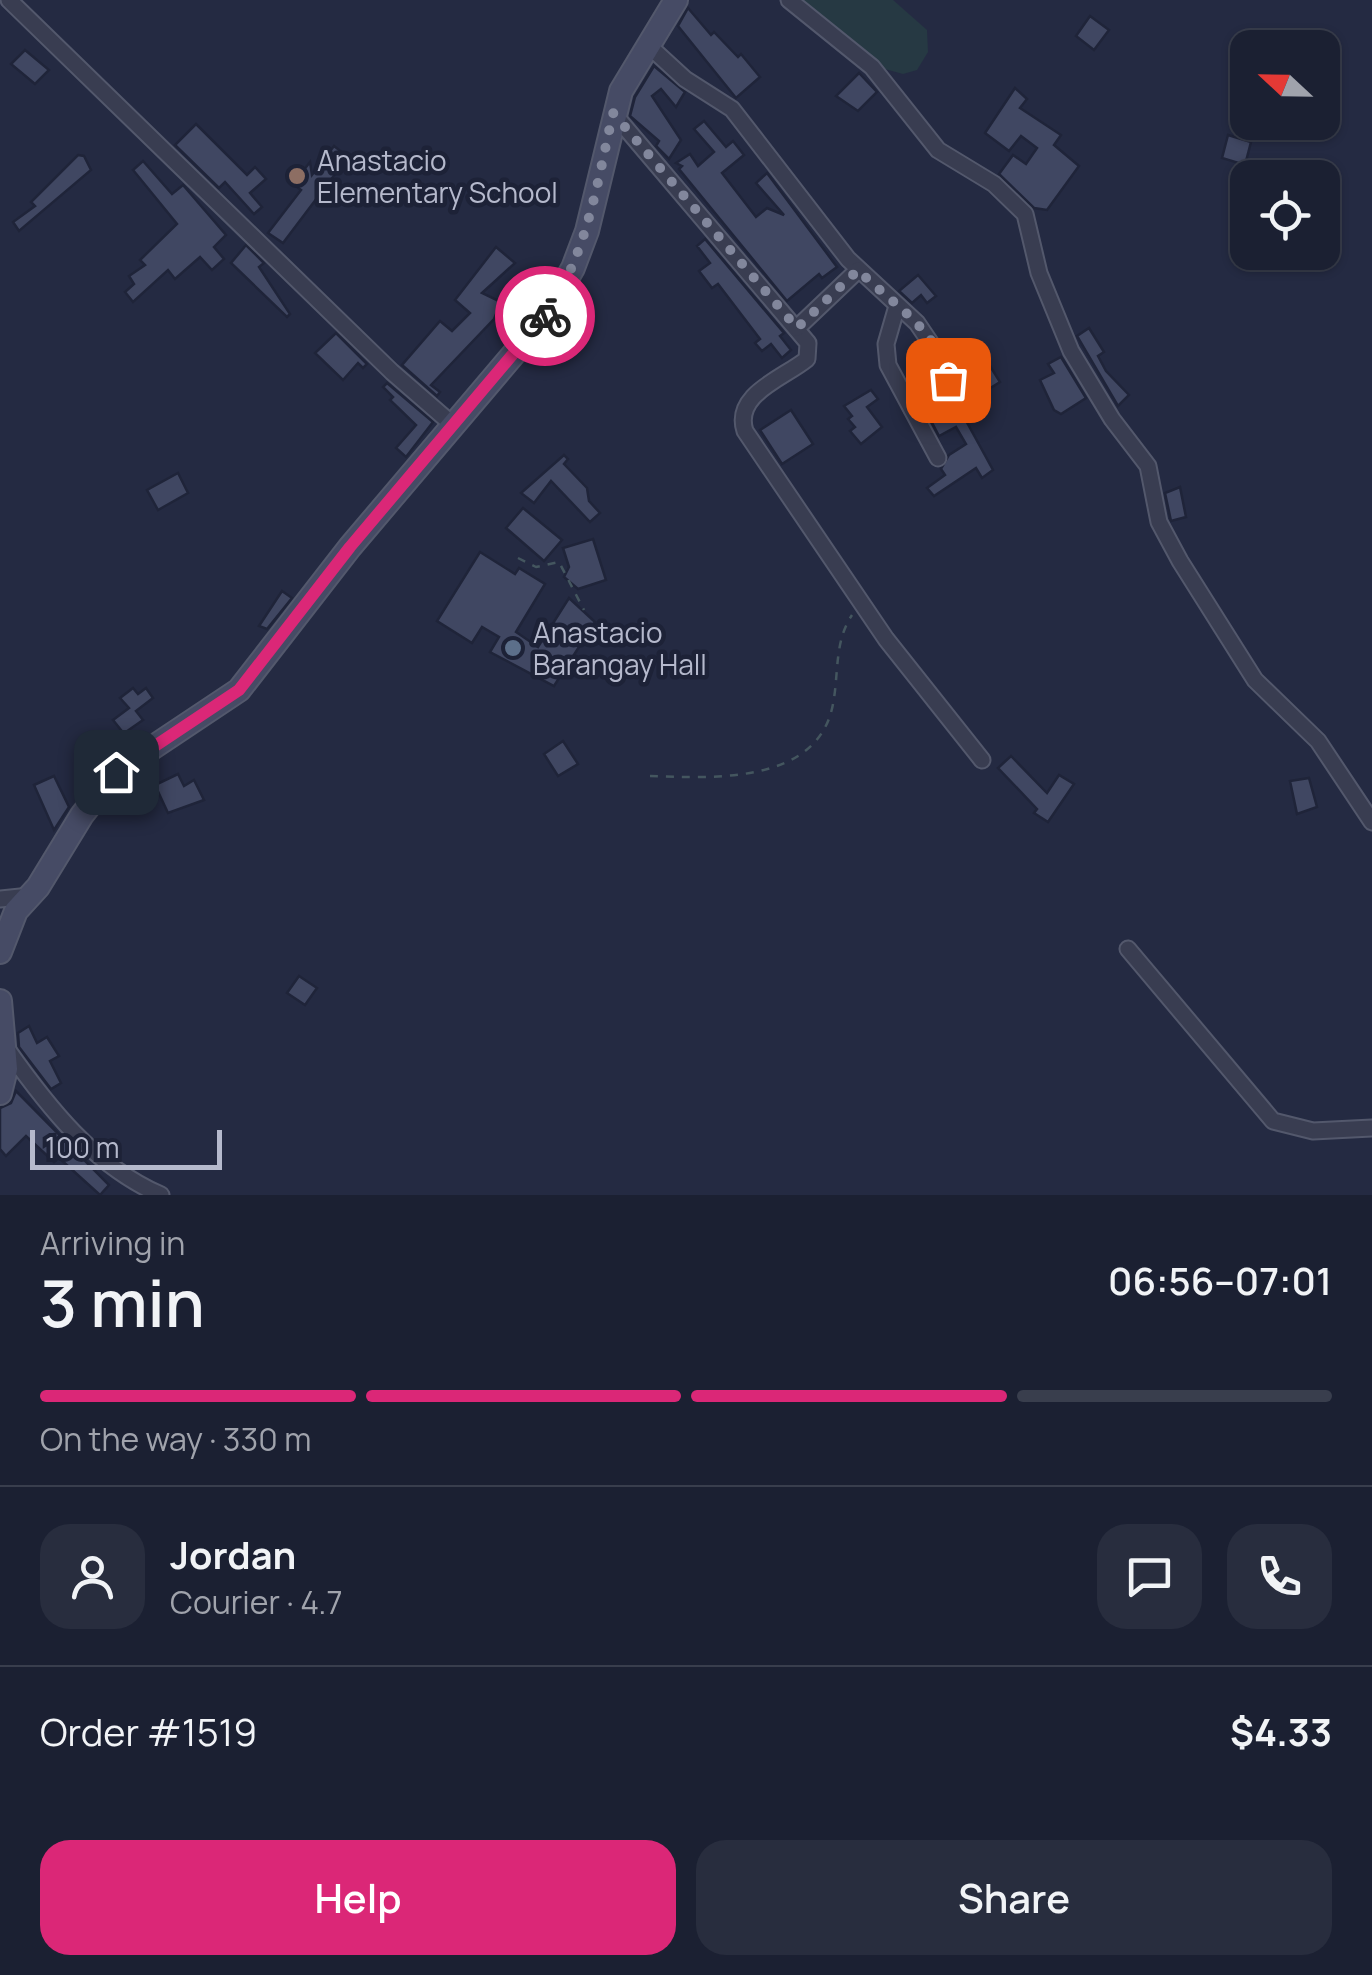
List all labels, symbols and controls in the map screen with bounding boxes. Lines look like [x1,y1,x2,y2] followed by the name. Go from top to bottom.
[1230,30,1340,140] north arrow
[1230,30,1340,270] map controls
[317,141,558,211] place label: Anastacio Elementary School
[1230,160,1340,270] button: locate
[286,165,308,187] marker: Anastacio Elementary School
[495,266,595,366] courier
[518,289,573,344] icon: bike
[906,338,991,423] pin
[921,353,976,408] icon: bag
[533,613,707,683] place label: Anastacio Barangay Hall
[502,637,524,659] marker: Anastacio Barangay Hall
[74,730,159,815] pin
[89,745,144,800] icon: home
[30,1125,222,1170] scale bar
[45,1128,119,1166] text: 100 m
[40,1221,185,1265] text: Arriving in
[1108,1254,1332,1306] text: 06:56–07:01
[40,1258,205,1347] text: 3 min
[40,1417,311,1461] text: On the way · 330 m
[40,1524,145,1629] button: person
[1097,1524,1202,1629] button: chat
[1227,1524,1332,1629] button: phone
[170,1528,296,1580] text: Jordan
[170,1580,343,1624] text: Courier · 4.7
[40,1705,257,1757] text: Order #1519
[1230,1705,1332,1757] text: $4.33
[40,1840,676,1955] button: Help
[696,1840,1332,1955] button: Share

